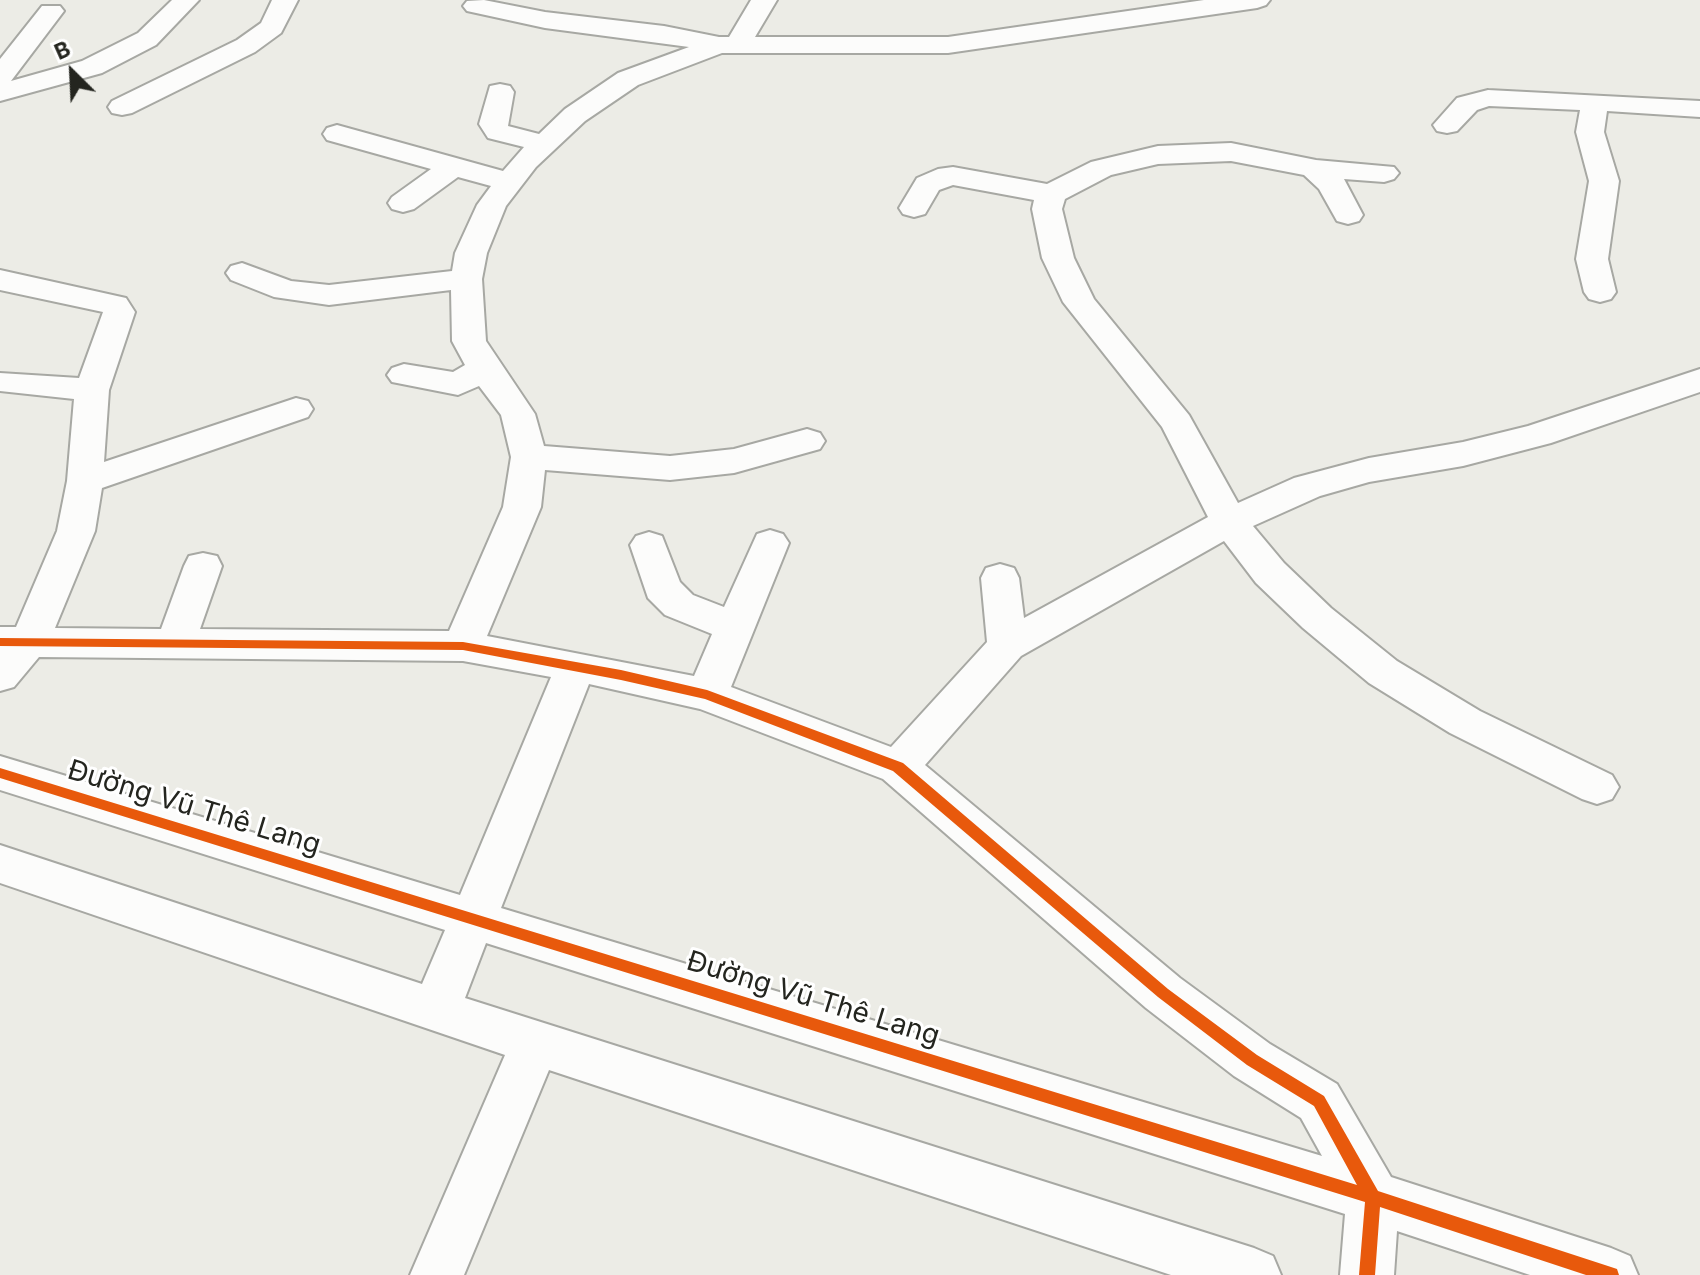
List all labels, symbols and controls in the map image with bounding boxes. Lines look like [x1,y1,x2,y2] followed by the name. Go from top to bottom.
[32,32,112,112] north arrow
[50,35,74,65] text: B
[63,754,325,862] street label: Đường Vũ Thê Lang
[682,945,944,1053] street label: Đường Vũ Thê Lang

